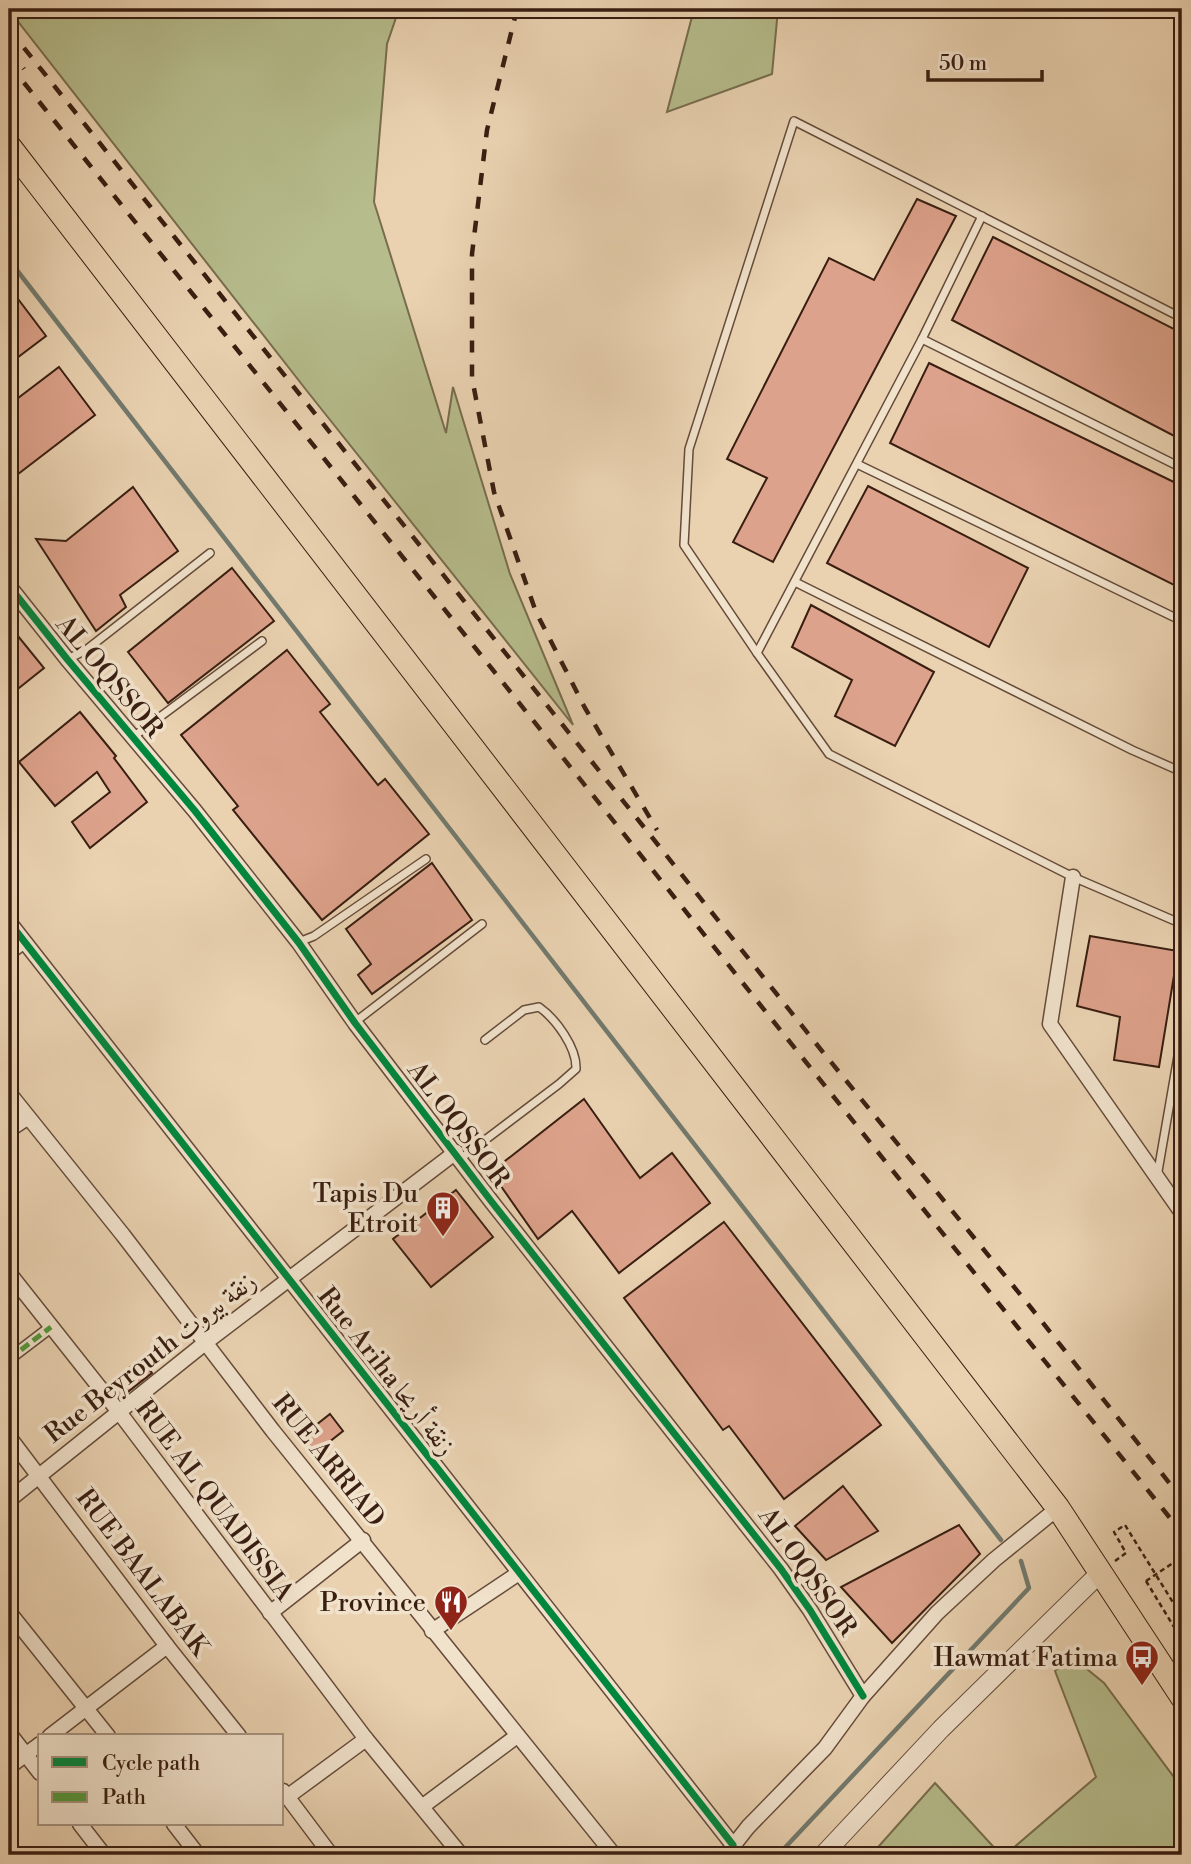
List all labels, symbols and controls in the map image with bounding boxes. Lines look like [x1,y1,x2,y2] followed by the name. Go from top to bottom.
[928,38,1042,82] scale bar
[939,51,987,77] text: 50 m
[48,608,170,745] street label: AL OQSSOR
[400,1055,517,1195] street label: AL OQSSOR
[313,1178,418,1240] place label: Tapis Du Etroit
[424,1189,462,1238] building icon: Tapis Du Etroit
[38,1265,263,1450] street label: Rue Beyrouth زنقة بيروت
[310,1280,464,1462] street label: Rue Ariha زنقة أريحا
[265,1388,392,1533] street label: RUE ARRIAD
[128,1394,301,1608] street label: RUE AL QUADISSIA
[69,1483,217,1664] street label: RUE BAALABAK
[751,1500,864,1643] street label: AL OQSSOR
[432,1583,470,1632] restaurant icon: Province
[320,1587,426,1619] place label: Province
[1123,1638,1161,1687] bus stop icon: Hawmat Fatima
[933,1642,1119,1674] place label: Hawmat Fatima
[38,1734,284,1826] legend
[102,1751,201,1777] text: Cycle path
[102,1785,147,1811] text: Path

